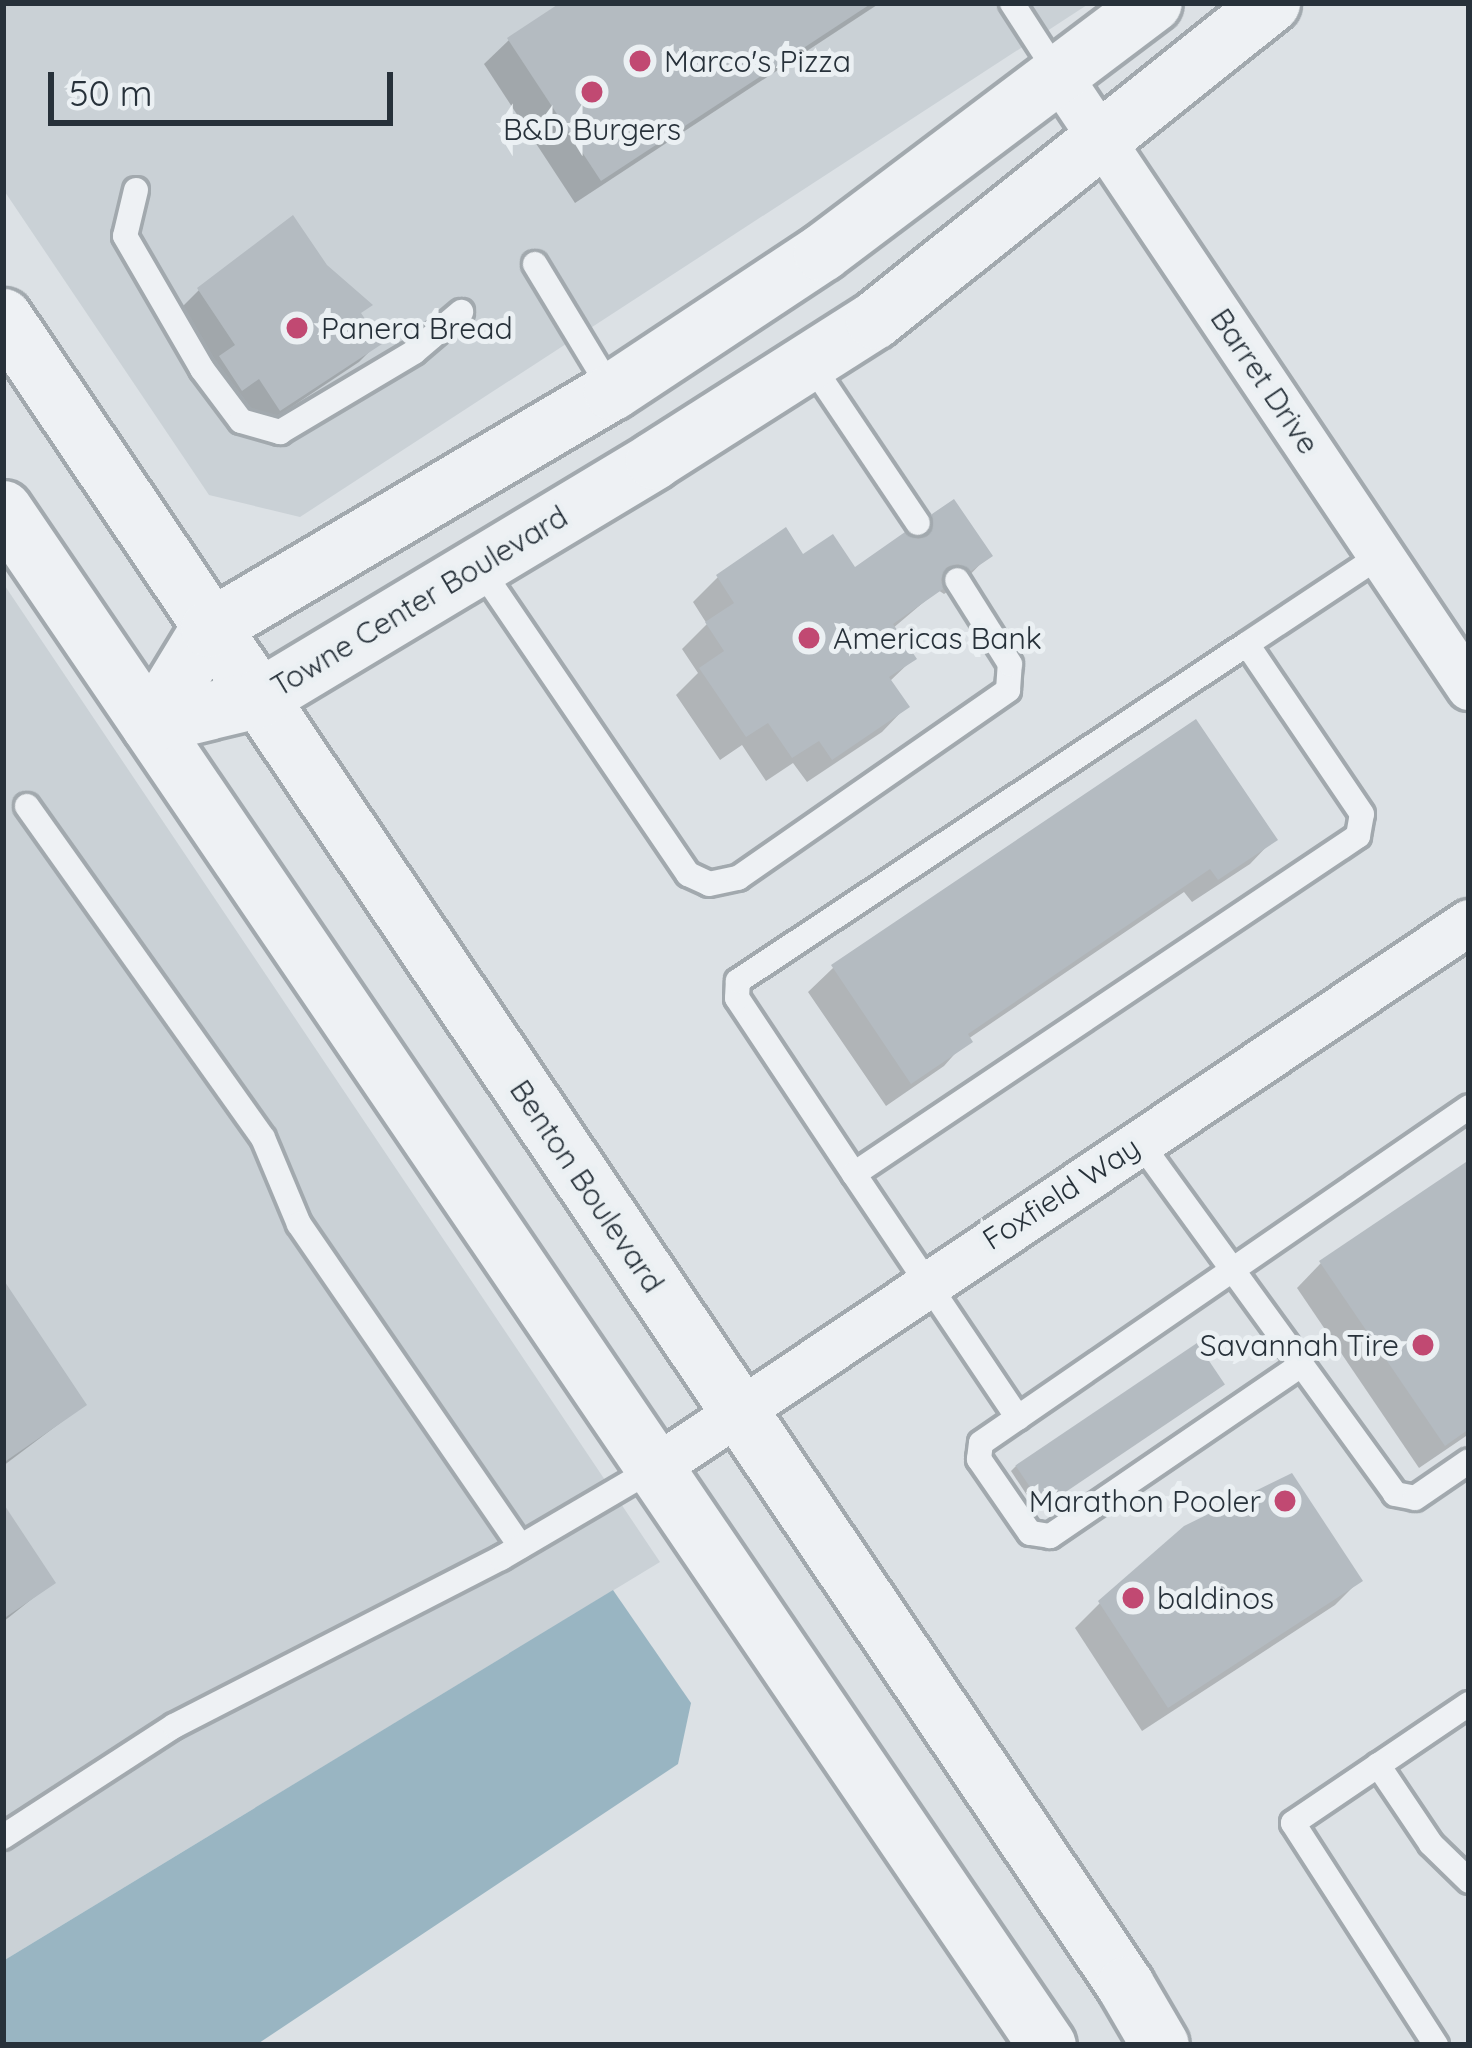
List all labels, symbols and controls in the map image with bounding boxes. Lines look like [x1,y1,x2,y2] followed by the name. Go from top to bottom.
[664,43,851,79] place label: Marco's Pizza
[54,48,399,122] scale bar
[627,48,653,74] marker: Marco's Pizza
[69,70,153,115] text: 50 m
[579,79,605,105] marker: B&D Burgers
[503,111,681,147] place label: B&D Burgers
[1203,301,1327,461] street label: Barret Drive
[321,310,513,346] place label: Panera Bread
[284,315,310,341] marker: Panera Bread
[264,498,574,704] street label: Towne Center Boulevard
[833,620,1042,656] place label: Americas Bank
[796,625,822,651] marker: Americas Bank
[503,1073,671,1299] street label: Benton Boulevard
[976,1129,1146,1257] street label: Foxfield Way
[1200,1327,1399,1363] place label: Savannah Tire
[1410,1332,1436,1358] marker: Savannah Tire
[1029,1483,1261,1519] place label: Marathon Pooler
[1272,1488,1298,1514] marker: Marathon Pooler
[1157,1580,1274,1616] place label: baldinos
[1120,1585,1146,1611] marker: baldinos

